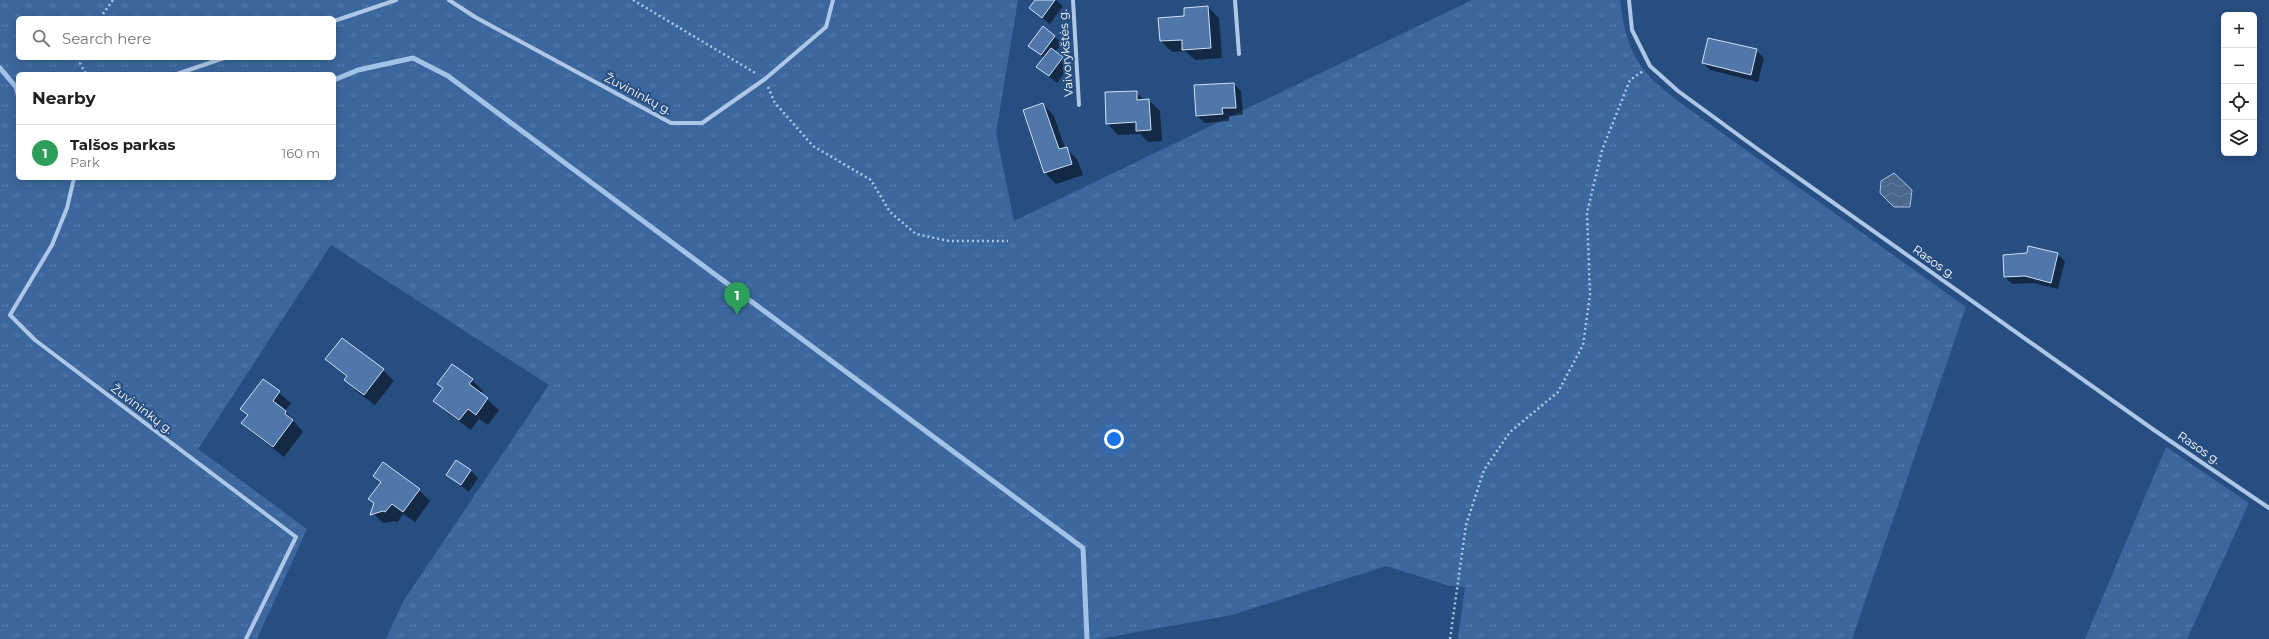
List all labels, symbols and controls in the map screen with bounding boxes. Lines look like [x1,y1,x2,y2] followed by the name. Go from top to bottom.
[1055,9,1076,97] street label: Vaivorykštės g.
[2221,12,2257,156] map controls
[2221,12,2257,48] button: +
[16,16,336,60] search box
[30,27,52,49] icon: search
[62,29,151,48] text: Search here
[2221,48,2257,84] button: −
[602,70,674,118] street label: Žuvininkų g.
[2221,84,2257,120] button: locate
[32,88,96,108] text: Nearby
[2221,120,2257,156] button: layers
[70,135,175,154] text: Talšos parkas
[42,145,48,161] text: 1
[282,145,320,161] text: 160 m
[70,154,100,170] text: Park
[1910,241,1959,282] street label: Rasos g.
[724,282,750,315] pin: 1
[108,380,176,437] street label: Žuvininkų g.
[2175,428,2224,467] street label: Rasos g.
[1104,429,1124,449] your location

